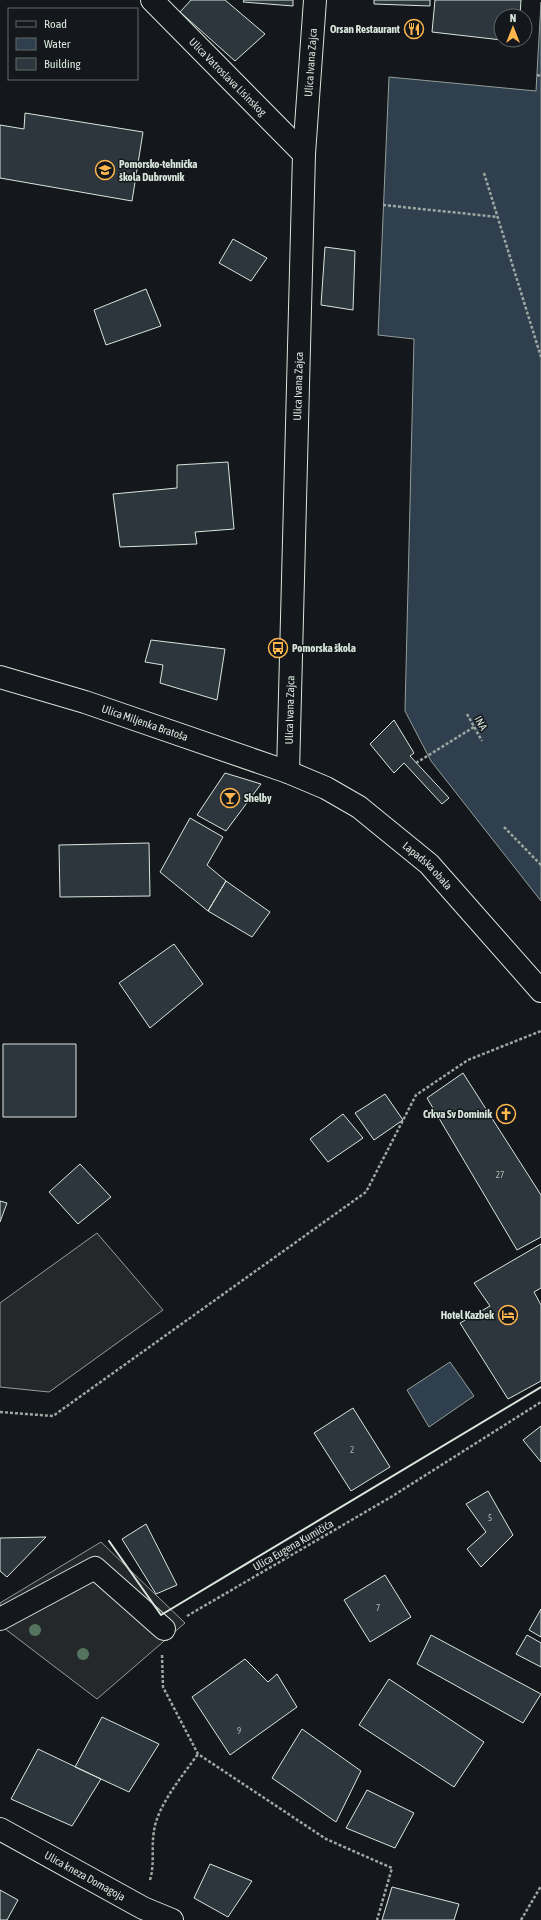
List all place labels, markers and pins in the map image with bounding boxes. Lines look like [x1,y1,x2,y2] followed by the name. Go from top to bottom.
[403,18,425,40] restaurant icon: Orsan Restaurant
[330,23,401,35] place label: Orsan Restaurant
[119,158,198,183] place label: Pomorsko-tehnička škola Dubrovnik
[94,159,116,181] school or university icon: Pomorsko-tehnička škola Dubrovnik
[267,637,289,659] bus stop icon: Pomorska škola
[292,642,356,654] place label: Pomorska škola
[219,787,241,809] bar icon: Shelby
[244,792,272,804] place label: Shelby
[495,1103,517,1125] church icon: Crkva Sv Dominik
[423,1108,492,1120] place label: Crkva Sv Dominik
[497,1304,519,1326] hotel icon: Hotel Kazbek
[441,1309,494,1321] place label: Hotel Kazbek

